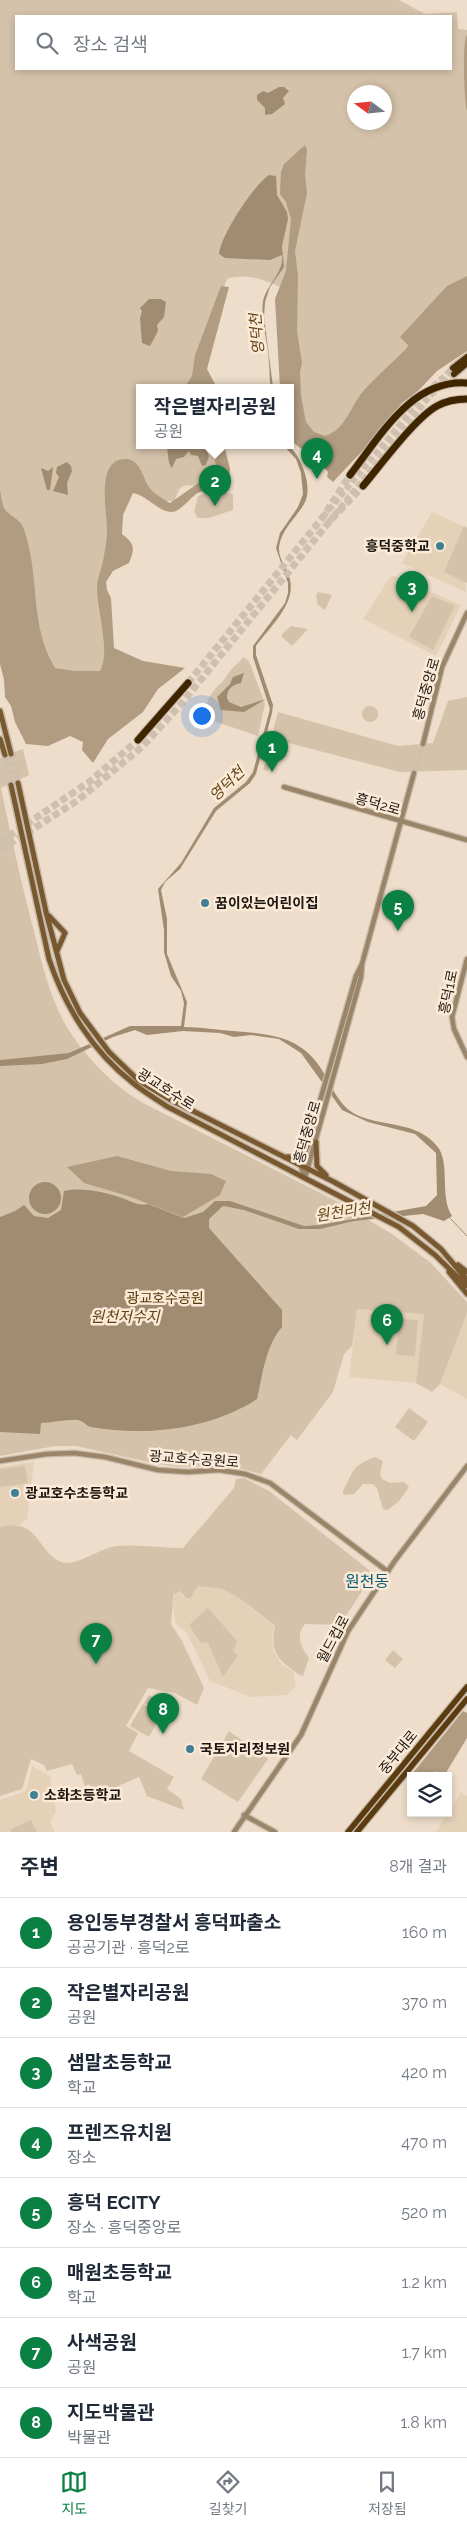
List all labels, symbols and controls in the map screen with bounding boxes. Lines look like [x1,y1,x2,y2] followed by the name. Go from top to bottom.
[15,15,452,70] search box
[33,29,61,57] icon: search
[73,33,148,55] text: 장소 검색
[347,85,392,130] north arrow
[246,310,268,355] water label: 영덕천
[136,384,294,449] popup
[154,395,276,417] text: 작은별자리공원
[154,422,183,441] text: 공원
[301,438,333,479] pin: 4
[199,465,231,506] pin: 2
[366,538,430,554] place label: 흥덕중학교
[434,540,446,552] marker: 흥덕중학교
[396,571,428,612] pin: 3
[409,656,443,722] street label: 흥덕중앙로
[189,703,215,729] your location
[256,731,288,772] pin: 1
[206,762,250,805] water label: 영덕천
[354,790,402,818] street label: 흥덕2로
[382,890,414,931] pin: 5
[215,895,318,911] place label: 꿈이있는어린이집
[199,897,211,909] marker: 꿈이있는어린이집
[436,968,460,1015] street label: 흥덕1로
[134,1065,198,1113] street label: 광교호수로
[290,1099,324,1165] street label: 흥덕중앙로
[314,1198,374,1225] water label: 원천리천
[126,1290,204,1306] park label: 광교호수공원
[371,1304,403,1345] pin: 6
[90,1308,161,1326] water label: 원천저수지
[148,1448,240,1470] street label: 광교호수공원로
[25,1485,128,1501] place label: 광교호수초등학교
[9,1487,21,1499] marker: 광교호수초등학교
[345,1572,389,1591] district label: 원천동
[314,1612,352,1666] street label: 월드컵로
[80,1623,112,1664] pin: 7
[147,1693,179,1734] pin: 8
[376,1727,421,1777] street label: 중부대로
[200,1741,290,1757] place label: 국토지리정보원
[184,1743,196,1755] marker: 국토지리정보원
[407,1772,452,1817] map controls
[407,1772,452,1817] button: layers
[44,1787,121,1803] place label: 소화초등학교
[28,1789,40,1801] marker: 소화초등학교
[20,1854,59,1879] text: 주변
[389,1857,447,1876] text: 8개 결과
[67,1911,281,1933] text: 용인동부경찰서 흥덕파출소
[32,1923,40,1942] text: 1
[402,1923,447,1942] text: 160 m
[67,1938,190,1957] text: 공공기관 · 흥덕2로
[67,1981,189,2003] text: 작은별자리공원
[31,1993,41,2012] text: 2
[401,1993,447,2012] text: 370 m
[67,2008,96,2027] text: 공원
[67,2051,172,2073] text: 샘말초등학교
[32,2063,40,2082] text: 3
[401,2063,447,2082] text: 420 m
[67,2078,96,2097] text: 학교
[67,2121,172,2143] text: 프렌즈유치원
[31,2133,41,2152] text: 4
[401,2133,447,2152] text: 470 m
[67,2148,96,2167] text: 장소
[67,2191,160,2213] text: 흥덕 ECITY
[32,2203,40,2222] text: 5
[401,2203,447,2222] text: 520 m
[67,2218,181,2237] text: 장소 · 흥덕중앙로
[67,2261,172,2283] text: 매원초등학교
[31,2273,41,2292] text: 6
[402,2273,447,2292] text: 1.2 km
[67,2288,96,2307] text: 학교
[67,2331,137,2353] text: 사색공원
[32,2343,40,2362] text: 7
[402,2343,447,2362] text: 1.7 km
[67,2358,96,2377] text: 공원
[67,2401,154,2423] text: 지도박물관
[31,2413,41,2432] text: 8
[400,2413,447,2432] text: 1.8 km
[67,2428,111,2447] text: 박물관
[60,2468,88,2518] tab: 지도
[209,2468,247,2518] tab: 길찾기
[368,2468,407,2518] tab: 저장됨

